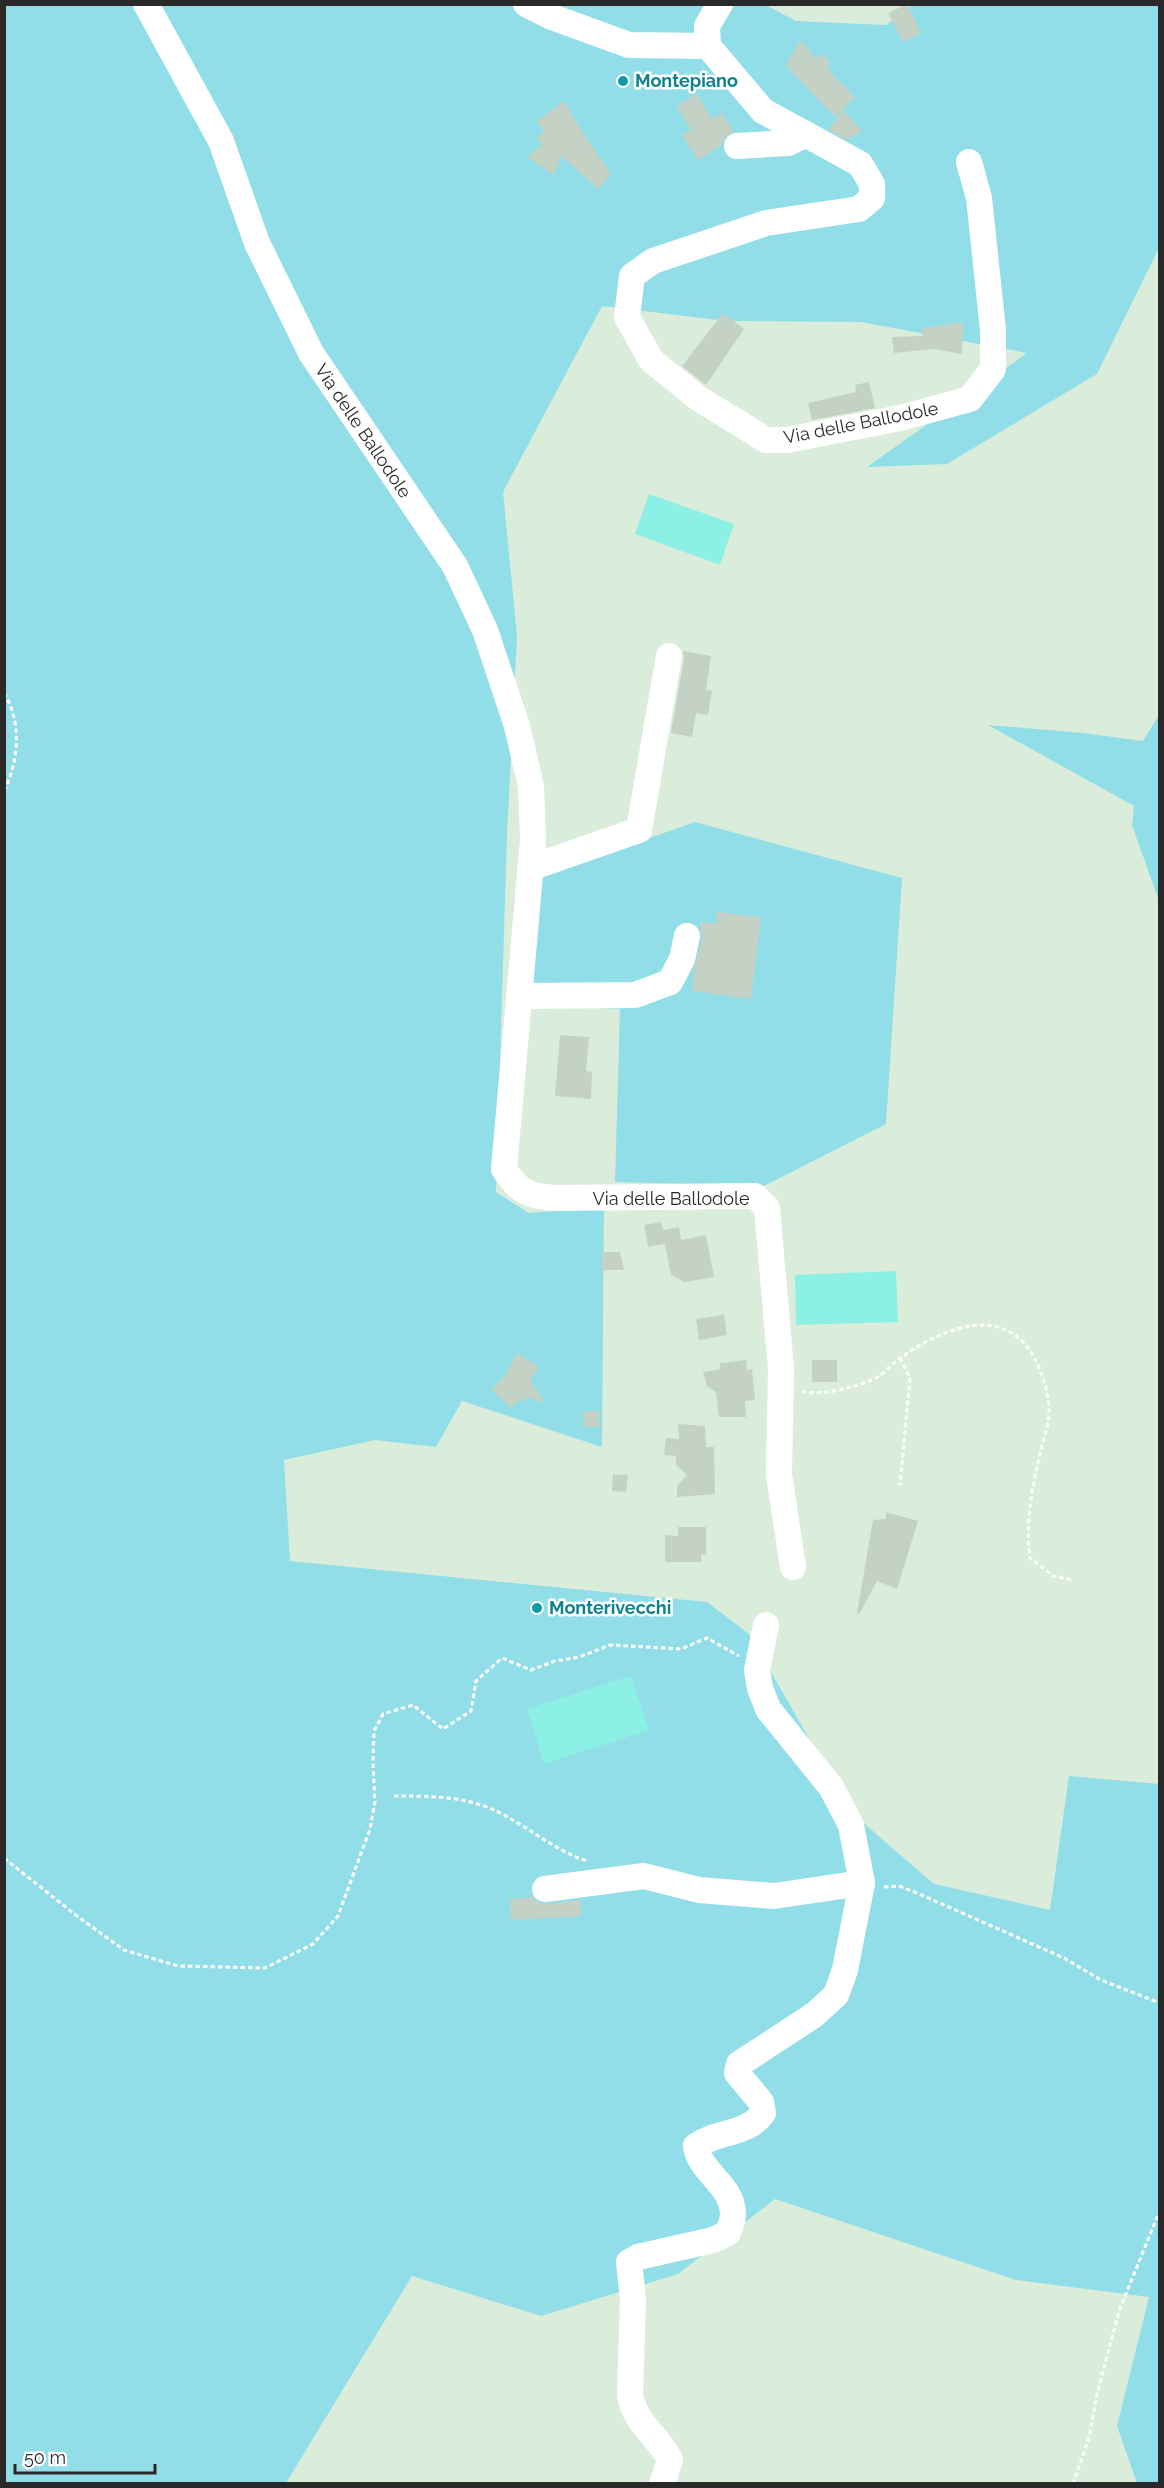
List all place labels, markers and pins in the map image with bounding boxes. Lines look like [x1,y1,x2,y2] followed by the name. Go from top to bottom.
[635,70,738,91] place label: Montepiano
[616,74,630,88] marker: Montepiano
[549,1597,671,1618] place label: Monterivecchi
[530,1601,544,1615] marker: Monterivecchi

